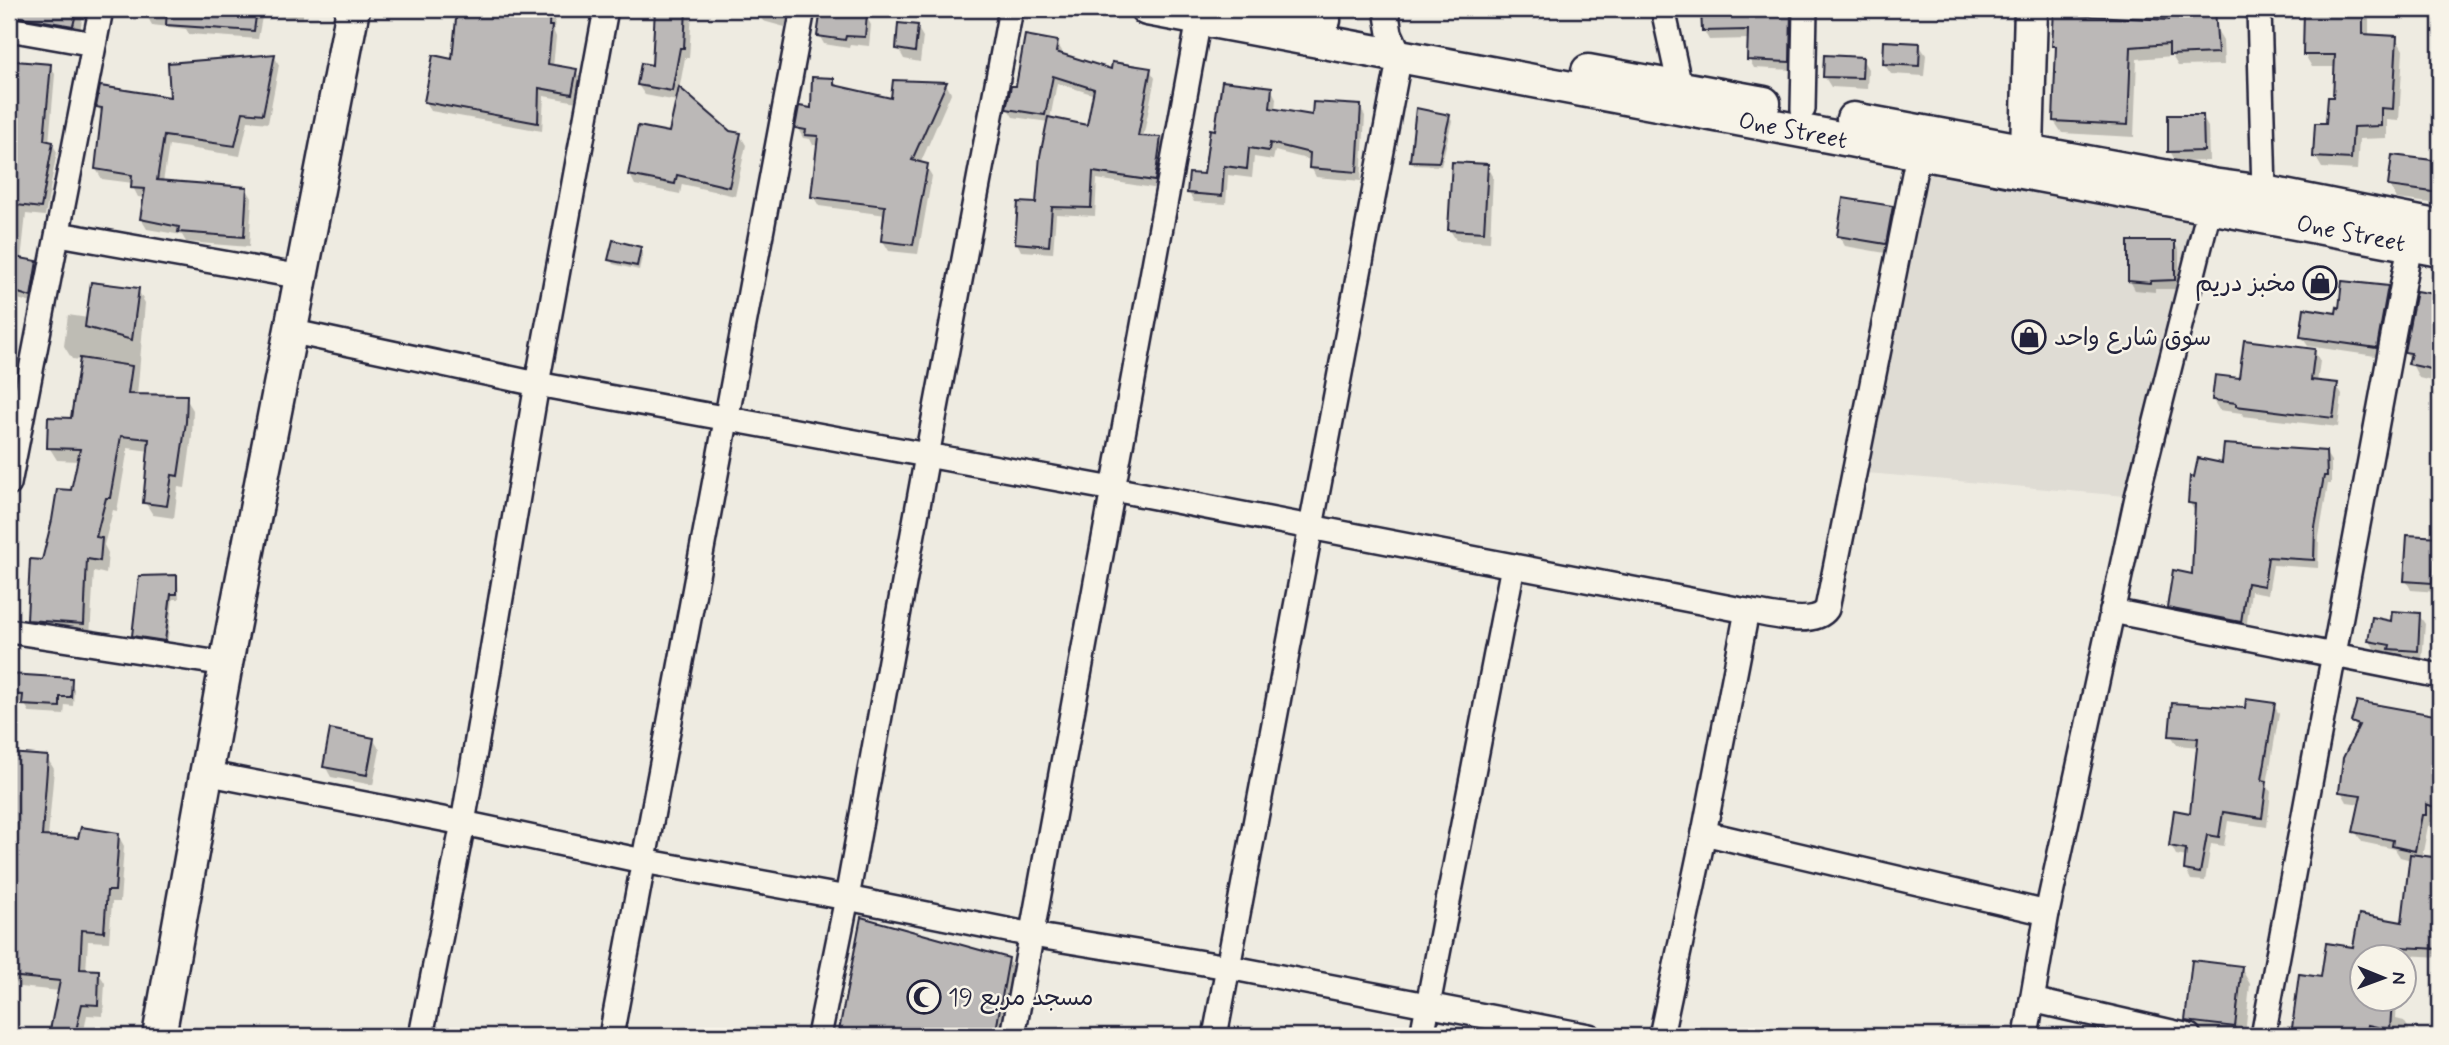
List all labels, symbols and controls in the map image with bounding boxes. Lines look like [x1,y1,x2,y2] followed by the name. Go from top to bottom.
[1736,106,1850,157] street label: One Street
[2294,209,2408,260] street label: One Street
[2301,264,2339,302] shop icon: مخبز دريم
[2195,269,2296,301] place label: مخبز دريم
[2010,318,2048,356] shop icon: سوق شارع واحد
[2054,323,2211,354] place label: سوق شارع واحد
[2348,944,2418,1014] north arrow
[2386,972,2411,985] text: N
[905,978,943,1016] mosque icon: مسجد مربع 19
[948,983,1094,1014] place label: مسجد مربع 19

